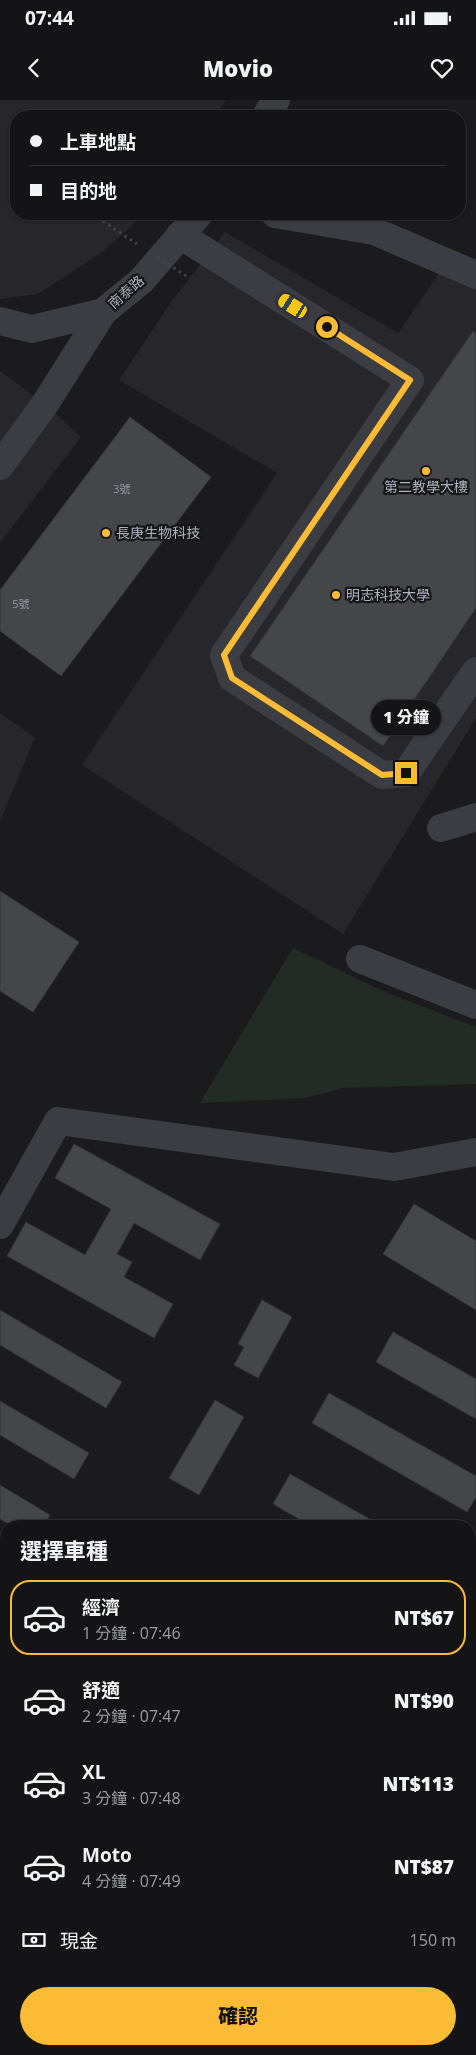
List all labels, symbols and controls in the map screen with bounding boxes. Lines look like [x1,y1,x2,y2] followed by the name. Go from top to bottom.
[25,5,74,31] text: 07:44
[203,53,273,83] text: Movio
[20,54,48,82] icon: back
[428,54,456,82] icon: heart
[60,129,136,155] text: 上車地點
[60,178,117,204] text: 目的地
[104,271,148,313] street label: 南泰路
[276,292,309,320] car
[316,316,338,338] route start
[420,465,432,477] marker: 第二教學大樓
[384,477,468,496] place label: 第二教學大樓
[113,481,131,496] house number: 3號
[116,523,200,542] place label: 長庚生物科技
[100,527,112,539] marker: 長庚生物科技
[346,585,430,604] place label: 明志科技大學
[330,589,342,601] marker: 明志科技大學
[12,596,30,611] house number: 5號
[371,700,441,736] callout: 1 分鐘
[383,706,429,728] text: 1 分鐘
[395,762,417,784] route end
[20,1535,108,1565] text: 選擇車種
[82,1594,120,1620] text: 經濟
[22,1595,67,1640] icon: car
[394,1605,454,1631] text: NT$67
[82,1622,181,1644] text: 1 分鐘 · 07:46
[82,1677,120,1703] text: 舒適
[22,1678,67,1723] icon: car
[394,1688,454,1714] text: NT$90
[82,1705,181,1727] text: 2 分鐘 · 07:47
[82,1759,105,1785] text: XL
[22,1761,67,1806] icon: car
[383,1771,454,1797] text: NT$113
[82,1787,181,1809] text: 3 分鐘 · 07:48
[82,1842,132,1868] text: Moto
[22,1844,67,1889] icon: car
[394,1854,454,1880] text: NT$87
[82,1870,181,1892] text: 4 分鐘 · 07:49
[20,1926,48,1954] icon: cash
[60,1928,98,1954] text: 現金
[410,1929,456,1951] text: 150 m
[20,1987,456,2045] button: 確認

